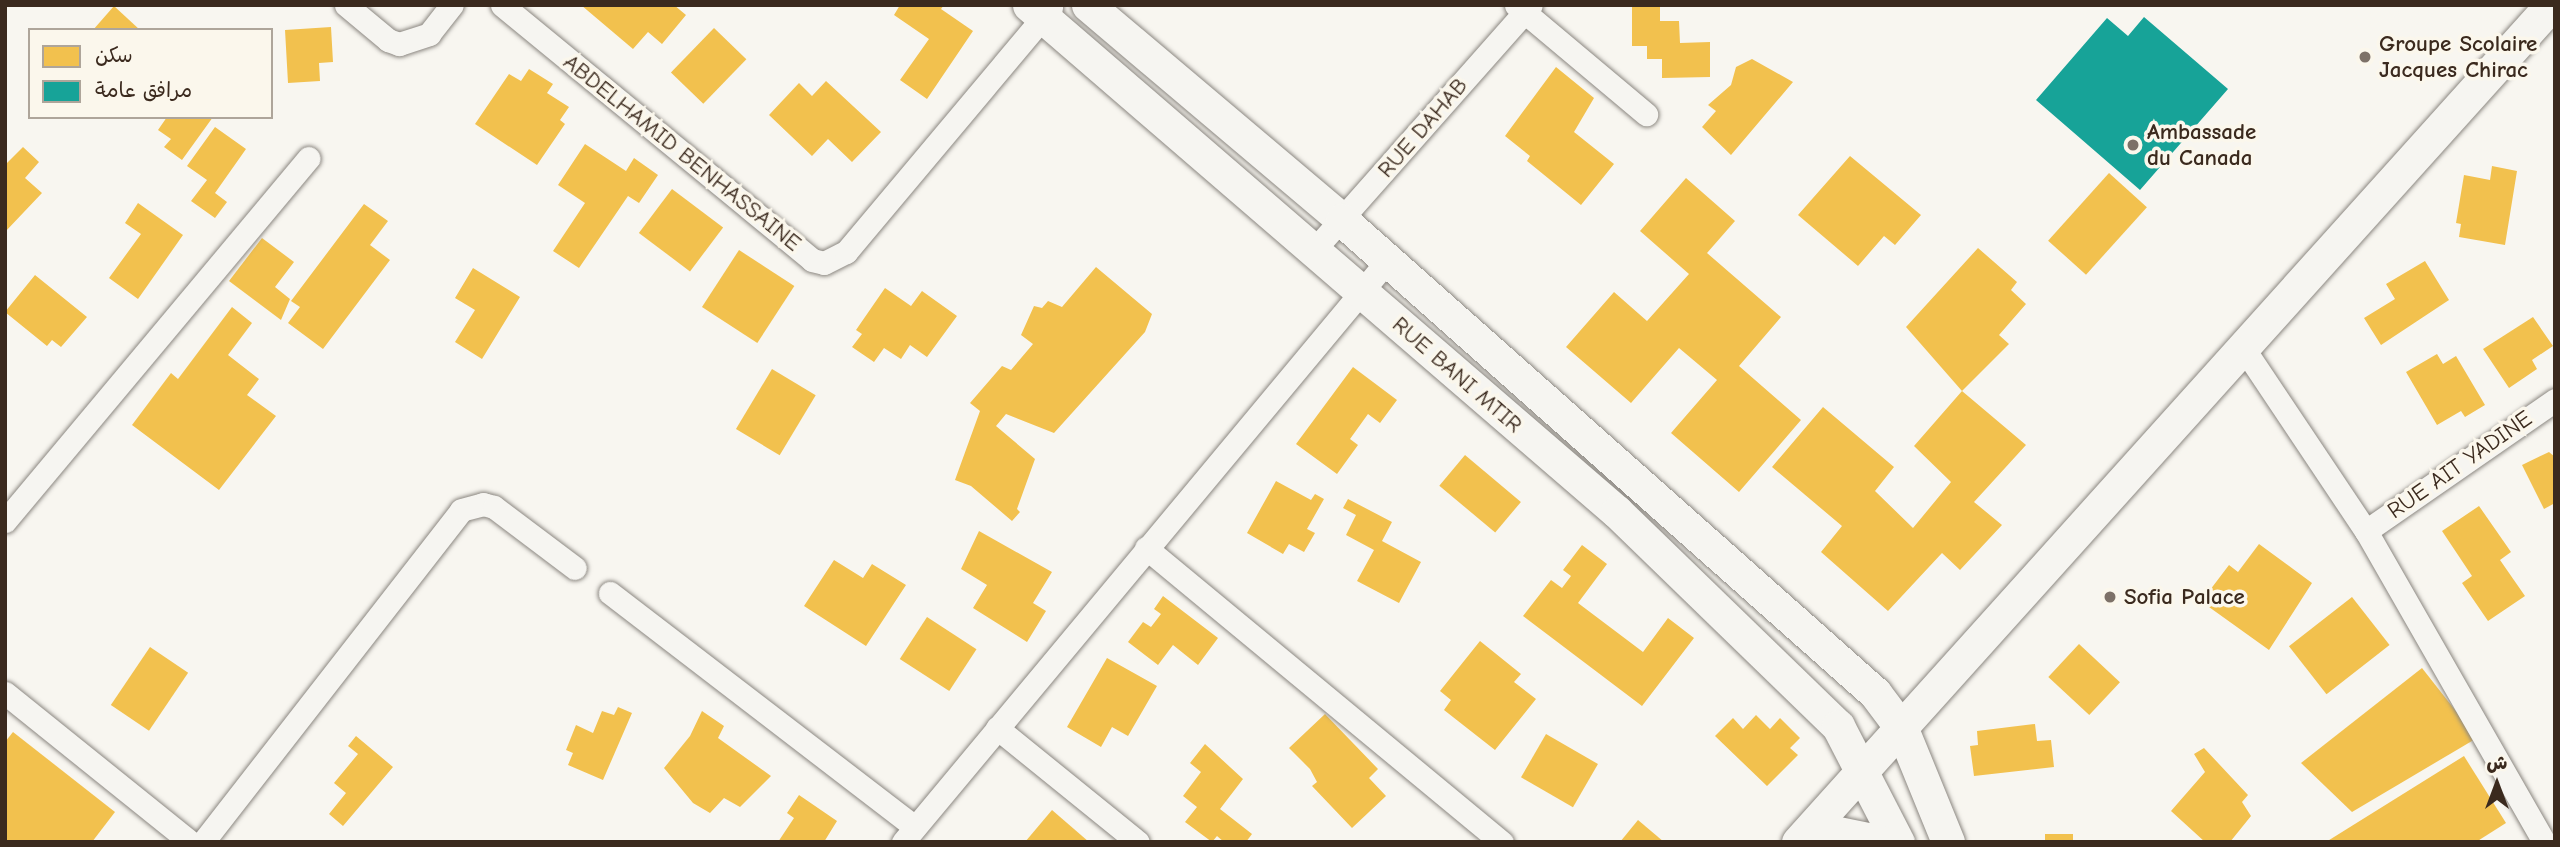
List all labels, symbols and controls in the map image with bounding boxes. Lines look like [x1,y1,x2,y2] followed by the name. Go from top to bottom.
[28,28,273,119] legend
[2379,30,2537,84] place label: Groupe Scolaire Jacques Chirac
[95,43,133,67] text: سكن
[558,49,806,257] street label: ABDELHAMID BENHASSAINE
[2357,49,2373,65] marker: Groupe Scolaire Jacques Chirac
[1372,72,1474,184] street label: RUE DAHAB
[95,78,192,102] text: مرافق عامة
[2147,118,2256,172] place label: Ambassade du Canada
[2125,137,2141,153] marker: Ambassade du Canada
[1386,311,1528,439] street label: RUE BANI MTIR
[2382,405,2538,525] street label: RUE AIT YADINE
[2124,583,2245,611] place label: Sofia Palace
[2102,589,2118,605] marker: Sofia Palace
[2462,749,2532,819] north arrow
[2487,752,2507,774] text: ش

